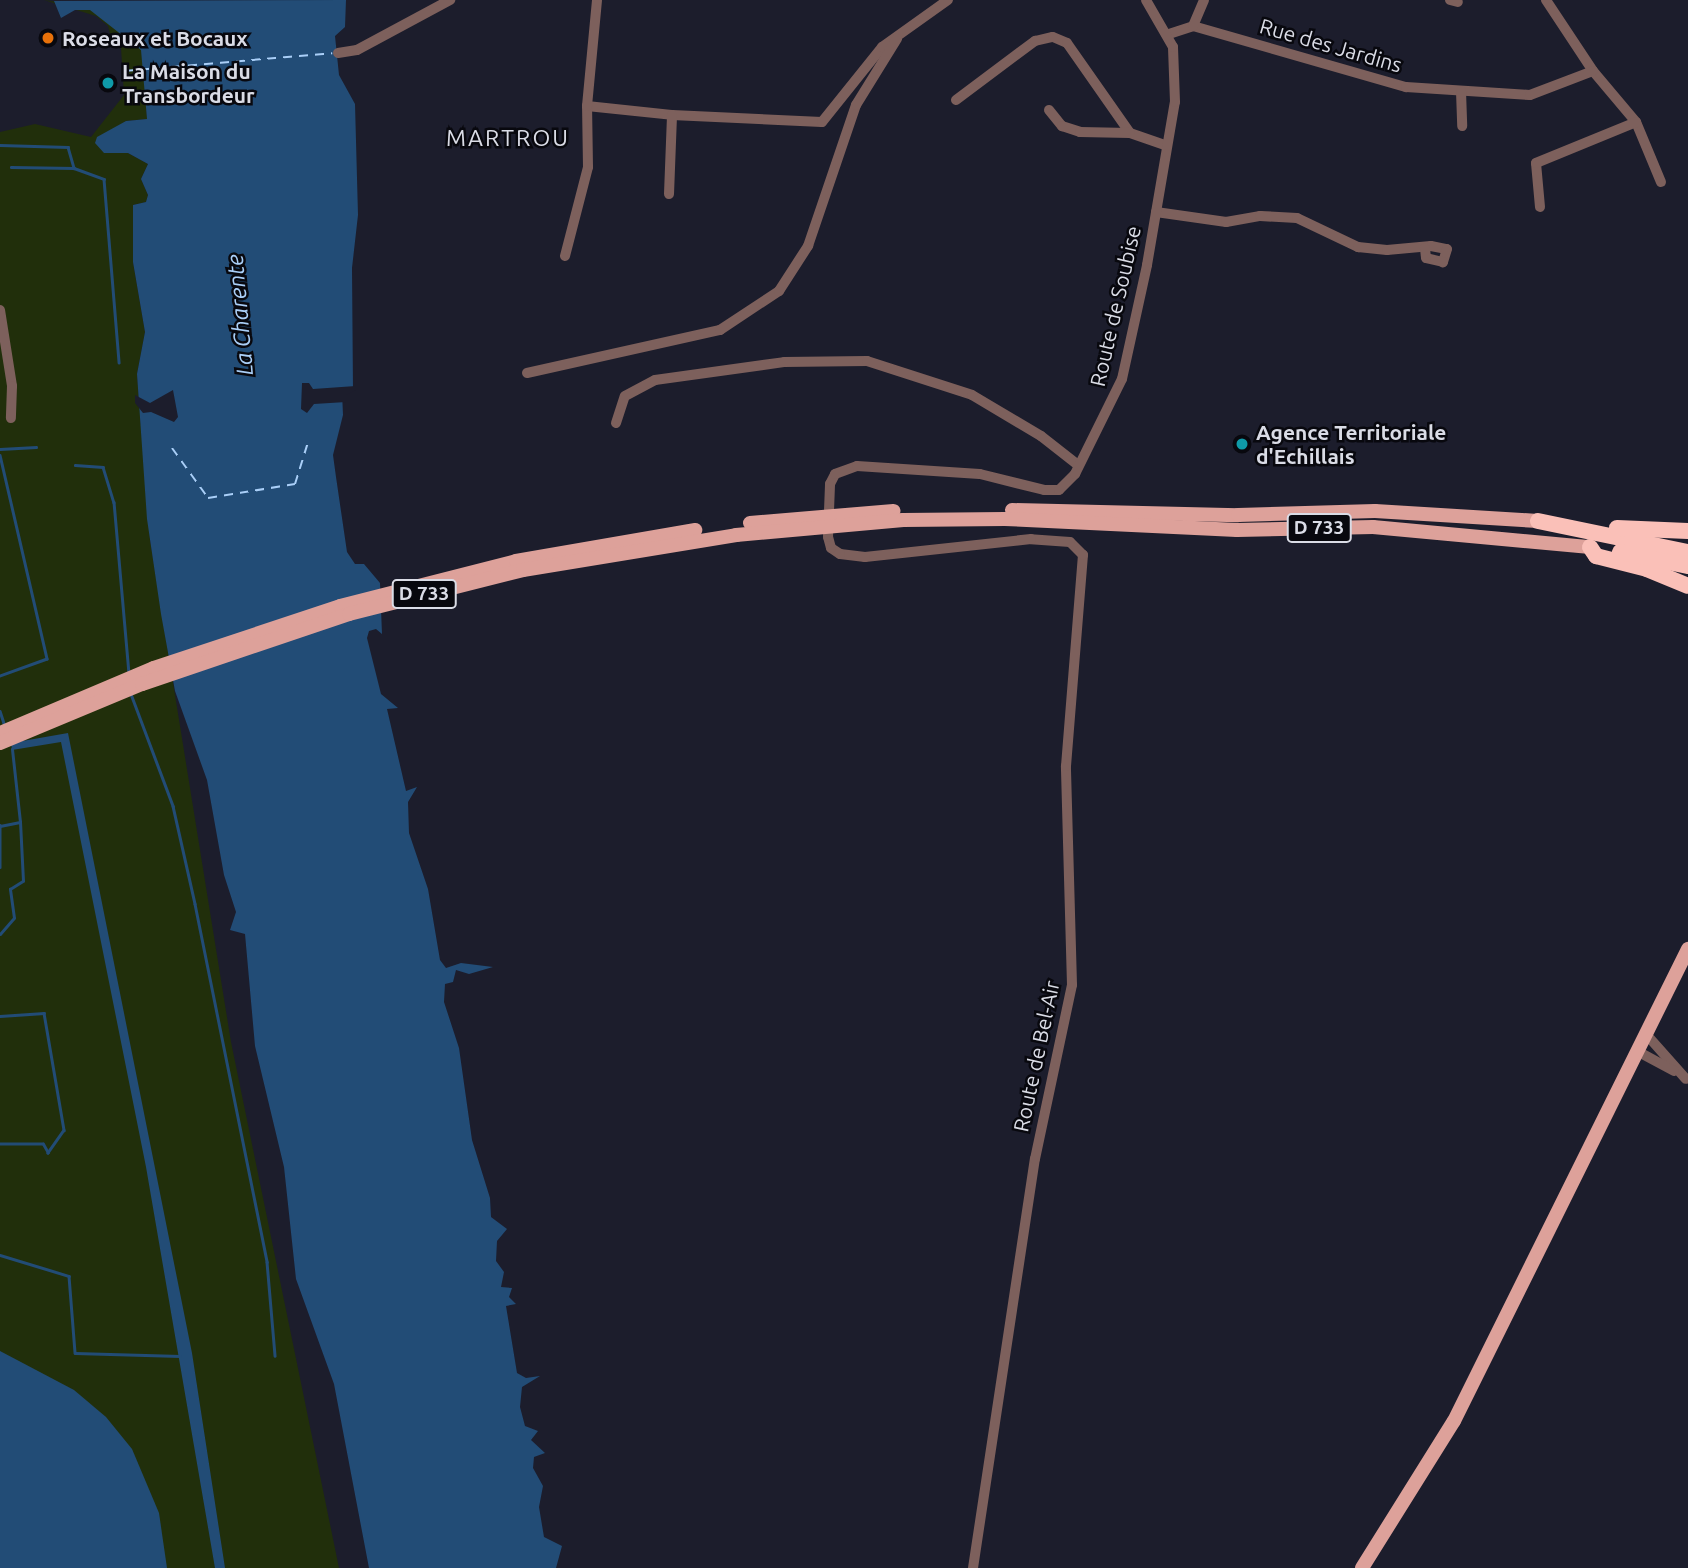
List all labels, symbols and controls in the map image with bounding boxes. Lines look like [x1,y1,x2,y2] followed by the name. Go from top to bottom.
[1257,13,1405,77] street label: Rue des Jardins
[62,25,248,51] place label: Roseaux et Bocaux
[40,30,56,46] marker: Roseaux et Bocaux
[122,58,255,108] place label: La Maison du Transbordeur
[100,75,116,91] marker: La Maison du Transbordeur
[447,124,569,152] district label: MARTROU
[1084,223,1146,389] street label: Route de Soubise
[221,253,259,377] water label: La Charente
[1256,419,1446,469] place label: Agence Territoriale d'Echillais
[1234,436,1250,452] marker: Agence Territoriale d'Echillais
[1286,512,1352,544] road number: D 733
[391,579,457,610] road number: D 733
[1008,978,1064,1134] street label: Route de Bel-Air

